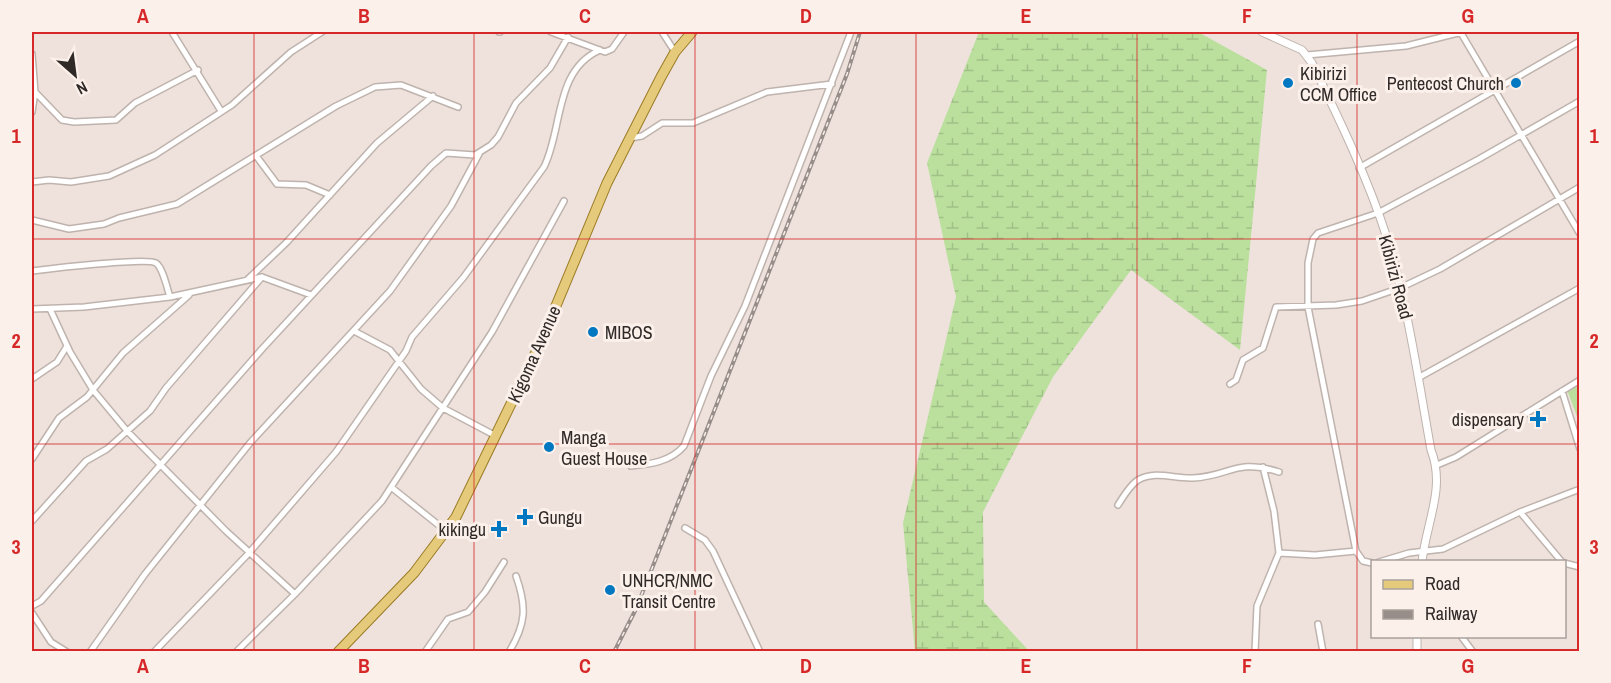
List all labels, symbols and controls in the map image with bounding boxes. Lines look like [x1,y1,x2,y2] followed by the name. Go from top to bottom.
[137,2,149,29] text: A
[358,2,370,29] text: B
[579,2,591,29] text: C
[800,2,812,29] text: D
[1021,2,1032,29] text: E
[1242,2,1252,29] text: F
[1462,2,1474,29] text: G
[45,45,105,105] north arrow
[1300,61,1377,107] place label: Kibirizi CCM Office
[1387,71,1504,96] place label: Pentecost Church
[73,76,91,100] text: N
[1281,76,1295,90] marker: Kibirizi CCM Office
[1509,76,1523,90] marker: Pentecost Church
[11,122,21,149] text: 1
[1589,122,1599,149] text: 1
[1373,232,1419,322] street label: Kibirizi Road
[501,301,567,407] street label: Kigoma Avenue
[605,320,653,345] place label: MIBOS
[586,325,600,339] marker: MIBOS
[11,327,21,354] text: 2
[1589,327,1599,354] text: 2
[1452,407,1525,432] place label: dispensary
[1529,410,1547,428] marker: dispensary
[561,425,647,471] place label: Manga Guest House
[542,440,556,454] marker: Manga Guest House
[538,505,582,530] place label: Gungu
[516,508,534,526] marker: Gungu
[438,517,486,542] place label: kikingu
[490,520,508,538] marker: kikingu
[11,533,21,560] text: 3
[1589,533,1599,560] text: 3
[1371,560,1566,638] legend
[622,568,716,614] place label: UNHCR/NMC Transit Centre
[1425,571,1460,596] text: Road
[603,583,617,597] marker: UNHCR/NMC Transit Centre
[1425,601,1478,626] text: Railway
[137,652,149,679] text: A
[358,652,370,679] text: B
[579,652,591,679] text: C
[800,652,812,679] text: D
[1021,652,1032,679] text: E
[1242,652,1252,679] text: F
[1462,652,1474,679] text: G

